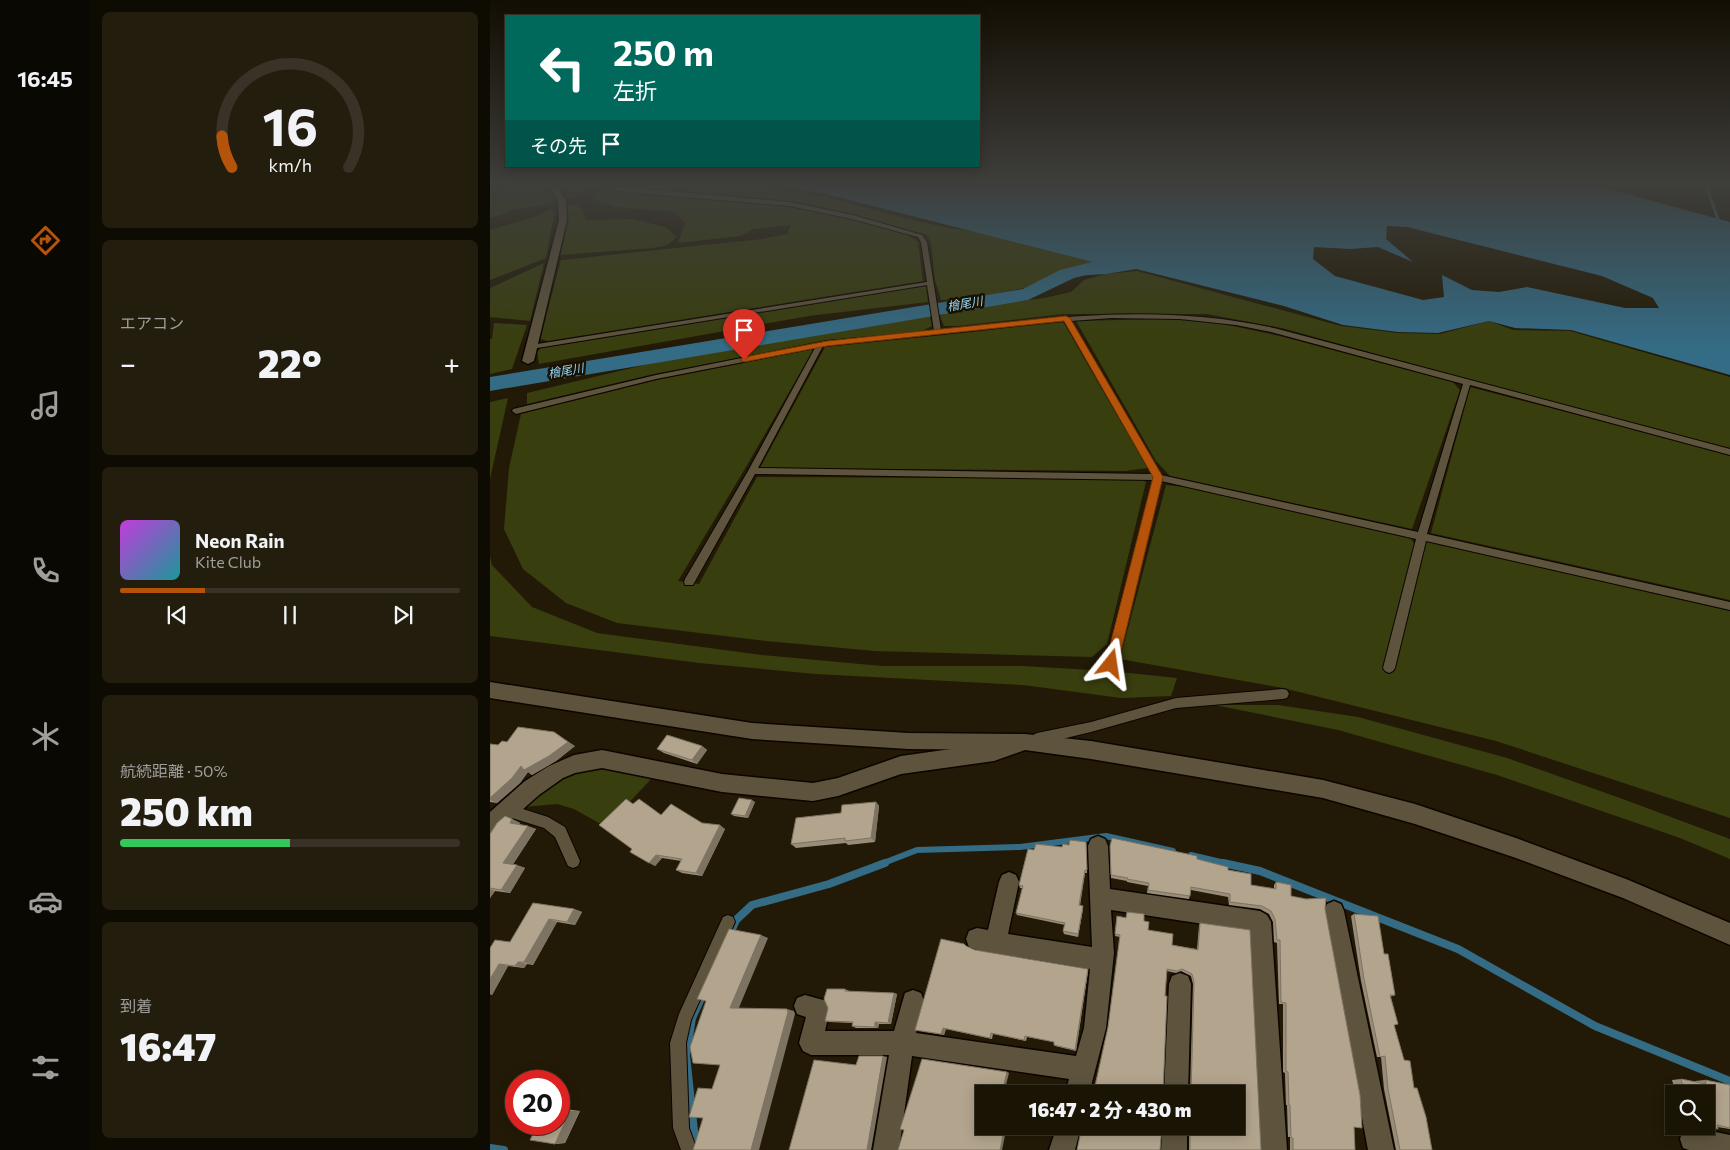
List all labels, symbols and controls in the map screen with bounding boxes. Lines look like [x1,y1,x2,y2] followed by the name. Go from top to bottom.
[613,30,714,73] text: 250 m
[530,35,595,100] icon: left
[17,65,73,92] text: 16:45
[613,77,657,104] text: 左折
[262,93,318,157] text: 16
[597,130,625,158] icon: arrive
[530,134,587,157] text: その先
[268,154,312,176] text: km/h
[28,223,63,258] icon: directions
[946,293,986,313] water label: 檜尾川
[723,309,765,360] pin
[120,313,184,332] text: エアコン
[730,316,758,344] icon: arrive
[258,339,322,386] text: 22°
[120,346,136,380] text: −
[444,346,460,380] text: +
[547,360,587,380] water label: 檜尾川
[28,388,63,423] icon: music
[195,529,285,552] text: Neon Rain
[195,552,261,571] text: Kite Club
[28,553,63,588] icon: phone
[163,601,191,629] icon: previous
[276,601,304,629] icon: pause
[389,601,417,629] icon: next
[1084,637,1136,689] position arrow
[28,719,63,754] icon: climate
[120,761,228,780] text: 航続距離 · 50%
[120,787,253,834] text: 250 km
[28,884,63,919] icon: car
[120,996,152,1015] text: 到着
[120,1022,216,1069] text: 16:47
[28,1050,63,1085] icon: filters
[505,1070,570,1135] speed limit sign: 20
[1665,1085,1715,1135] map controls
[1665,1085,1715,1135] button: search
[1029,1098,1191,1121] text: 16:47 · 2 分 · 430 m

